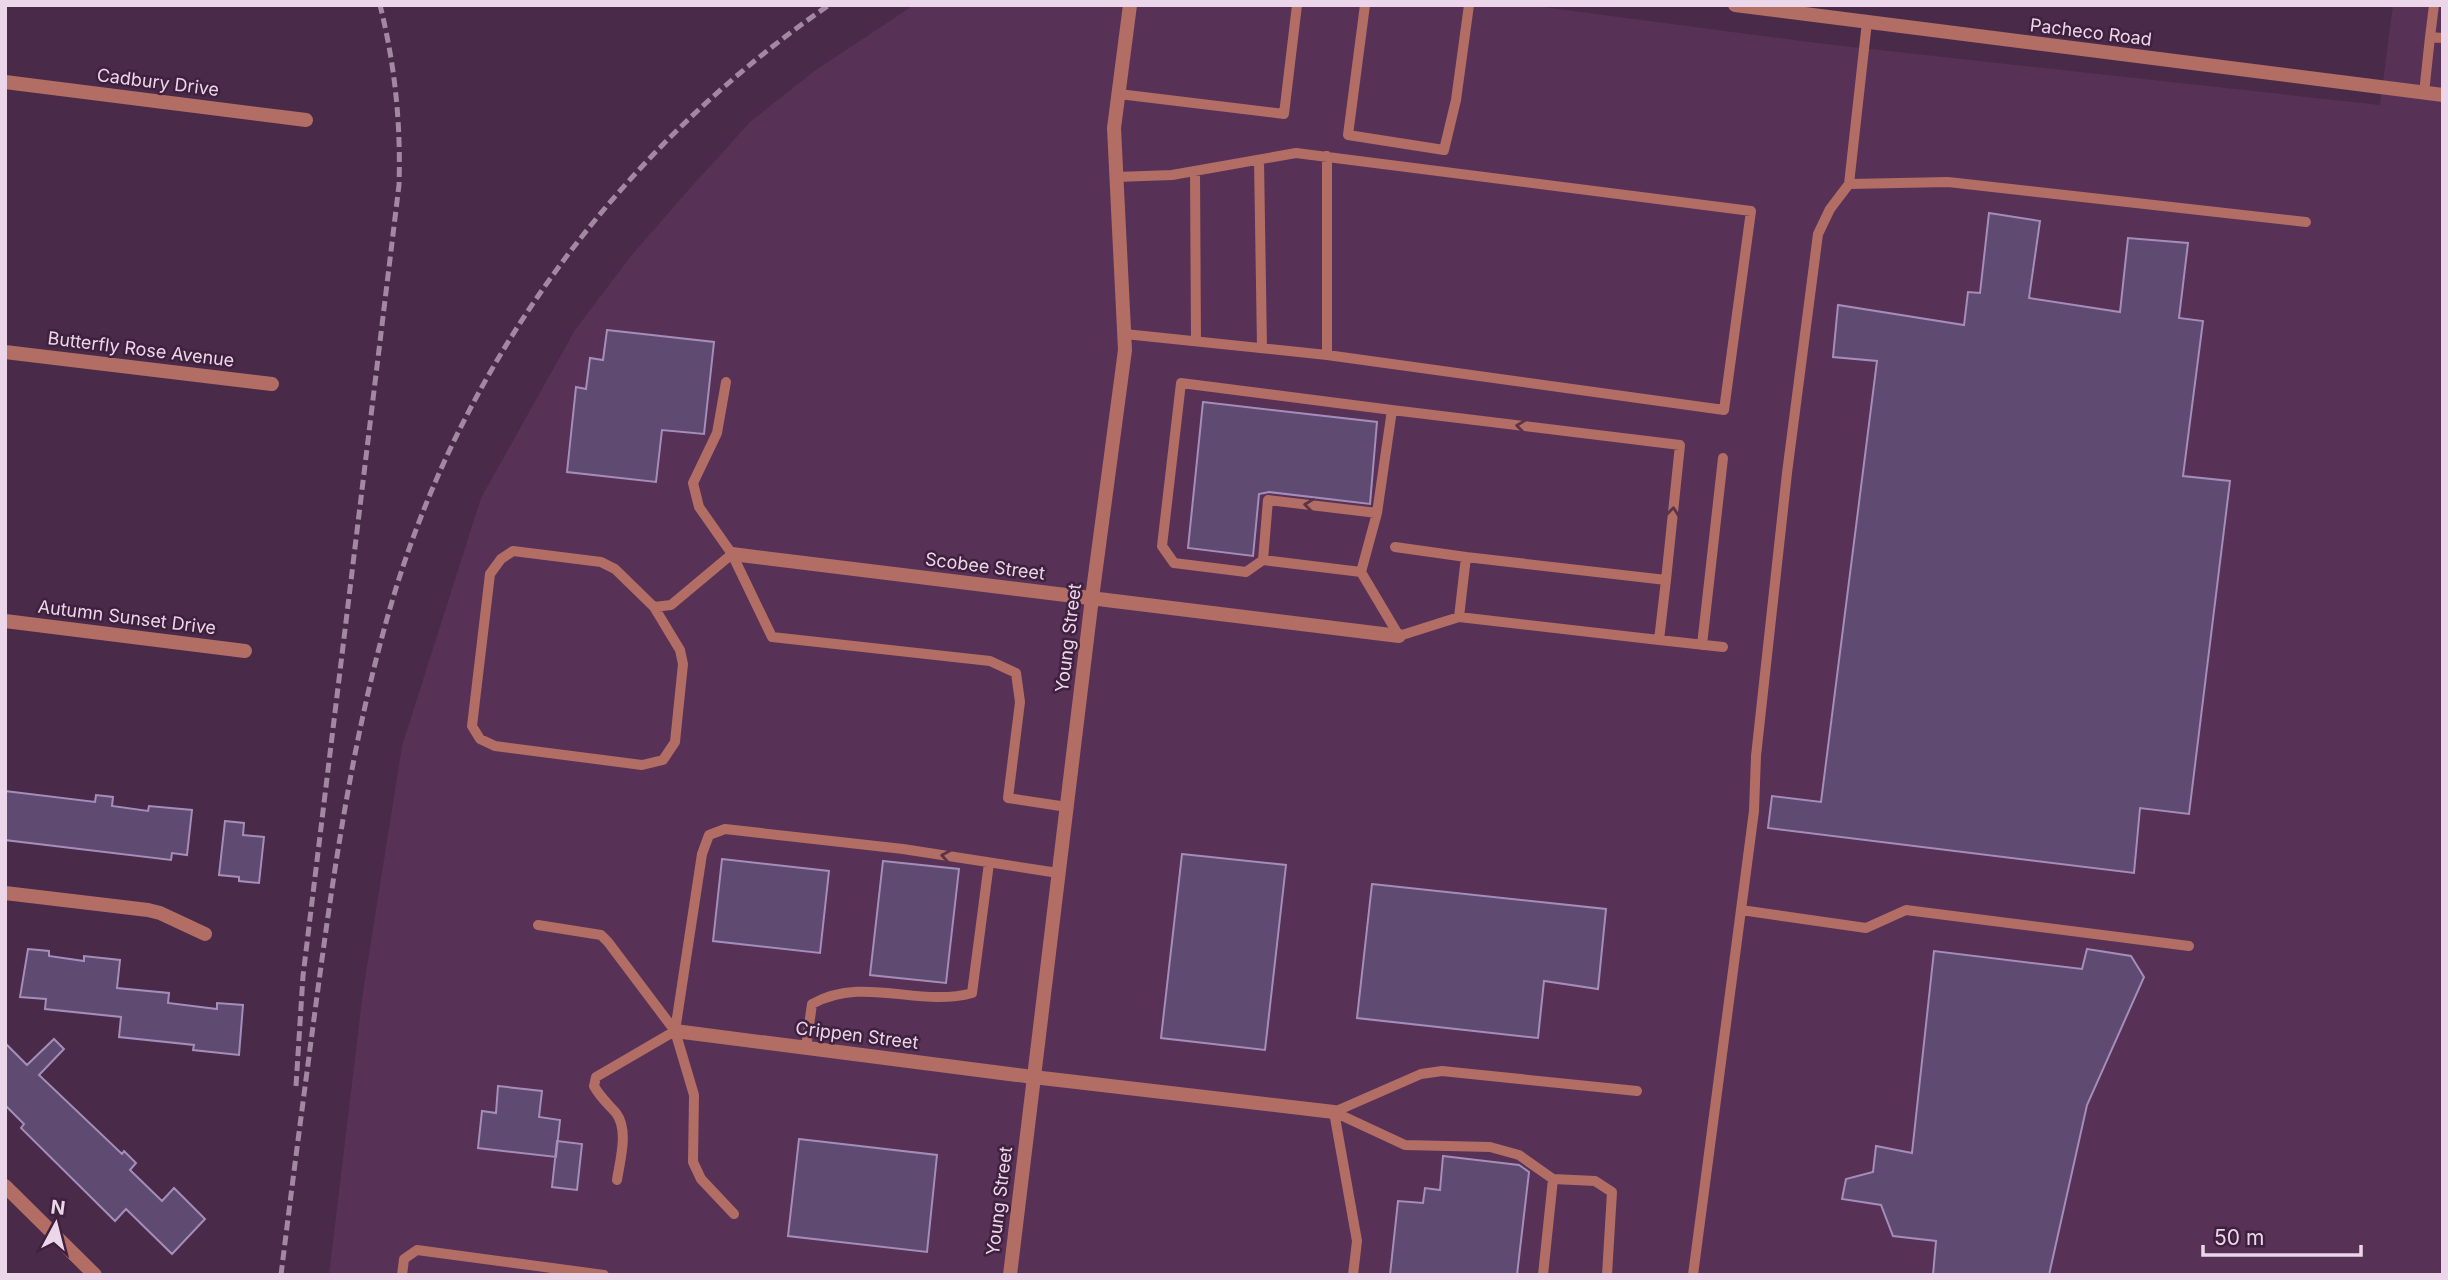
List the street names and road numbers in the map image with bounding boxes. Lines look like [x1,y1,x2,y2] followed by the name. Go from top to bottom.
[2029,14,2153,50] street label: Pacheco Road
[96,64,220,100] street label: Cadbury Drive
[47,327,235,371] street label: Butterfly Rose Avenue
[924,548,1046,584] street label: Scobee Street
[1051,582,1085,694] street label: Young Street
[37,596,217,638] street label: Autumn Sunset Drive
[794,1017,920,1053] street label: Crippen Street
[982,1145,1016,1257] street label: Young Street

